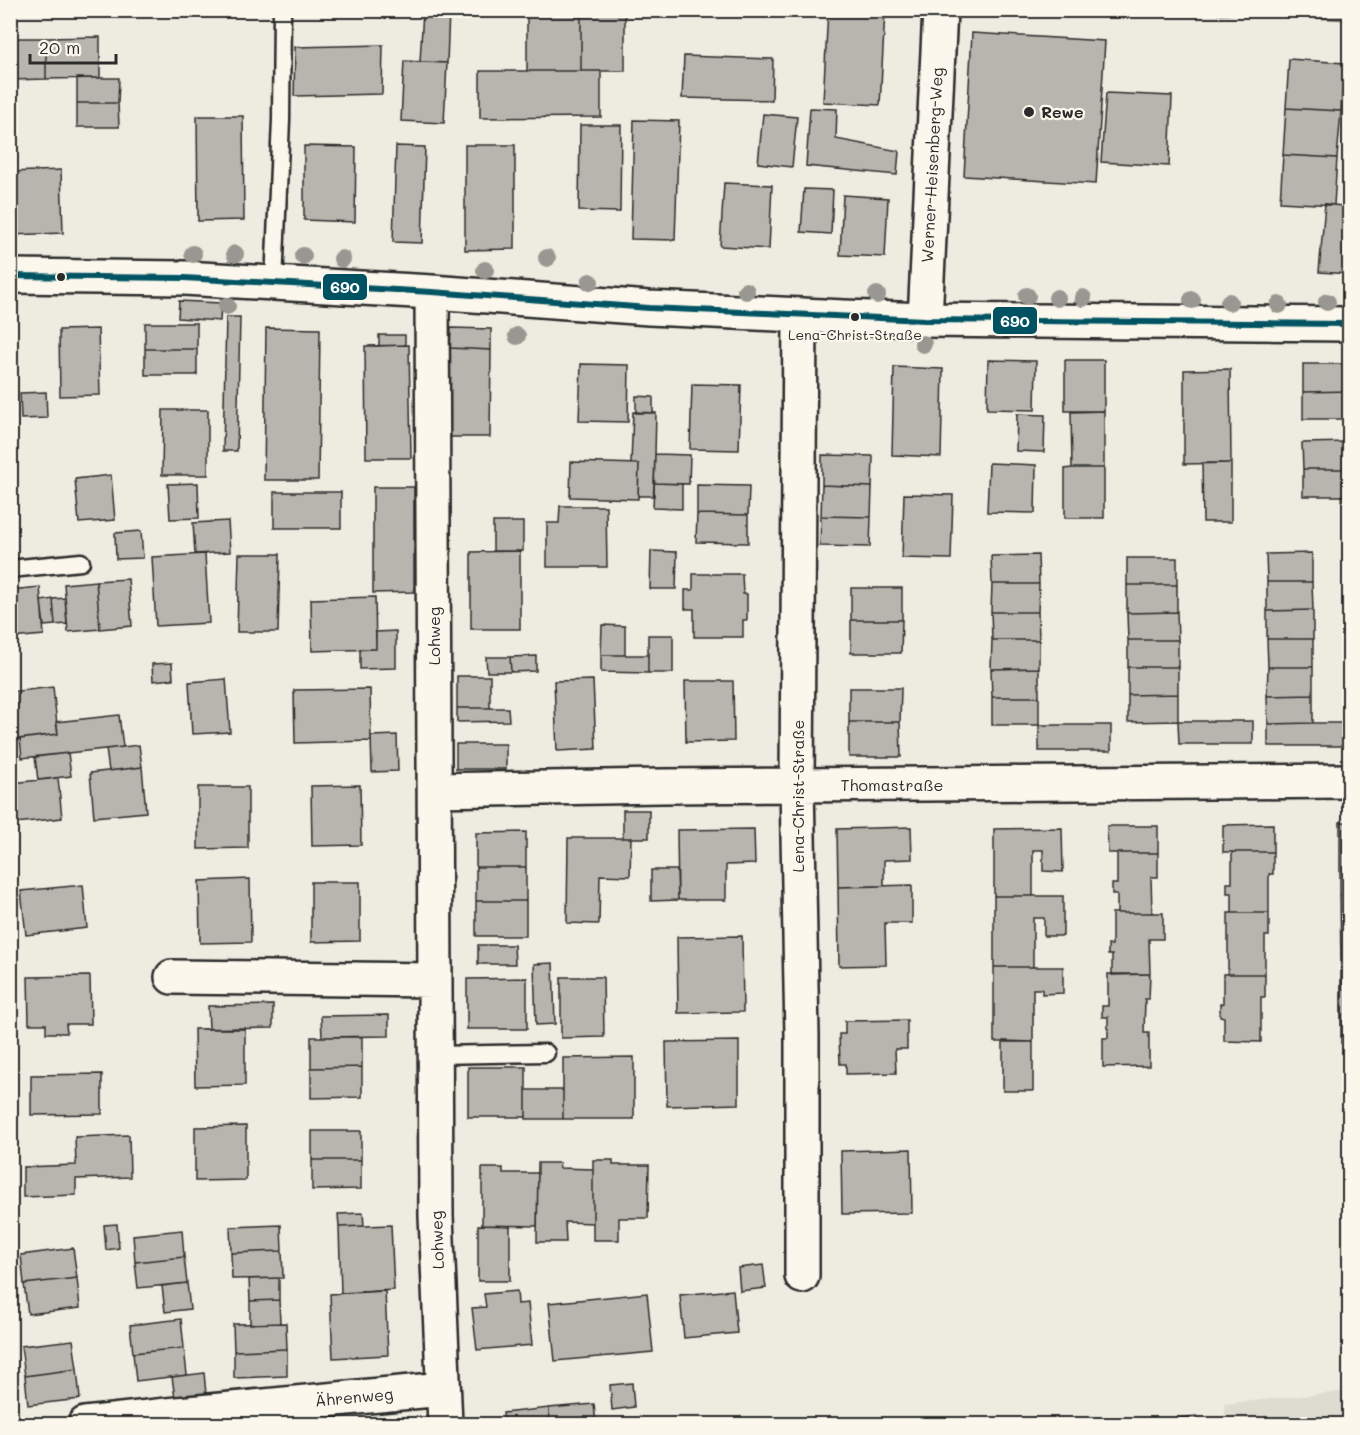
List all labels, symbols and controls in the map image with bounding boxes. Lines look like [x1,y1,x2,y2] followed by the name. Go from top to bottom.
[30,27,116,65] scale bar
[39,35,80,59] text: 20 m
[916,67,947,263] street label: Werner-Heisenberg-Weg
[1041,101,1083,122] place label: Rewe
[1022,105,1036,119] marker: Rewe
[55,271,67,283] unlabelled marker
[322,273,368,301] line badge: 690
[330,276,360,297] text: 690
[992,306,1038,335] line badge: 690
[1000,310,1030,331] text: 690
[849,311,861,323] marker: Lena-Christ-Straße
[788,325,922,344] place label: Lena-Christ-Straße
[423,607,444,665] street label: Lohweg
[787,720,808,872] street label: Lena-Christ-Straße
[840,774,944,795] street label: Thomastraße
[425,1210,448,1270] street label: Lohweg
[314,1383,394,1410] street label: Ährenweg

